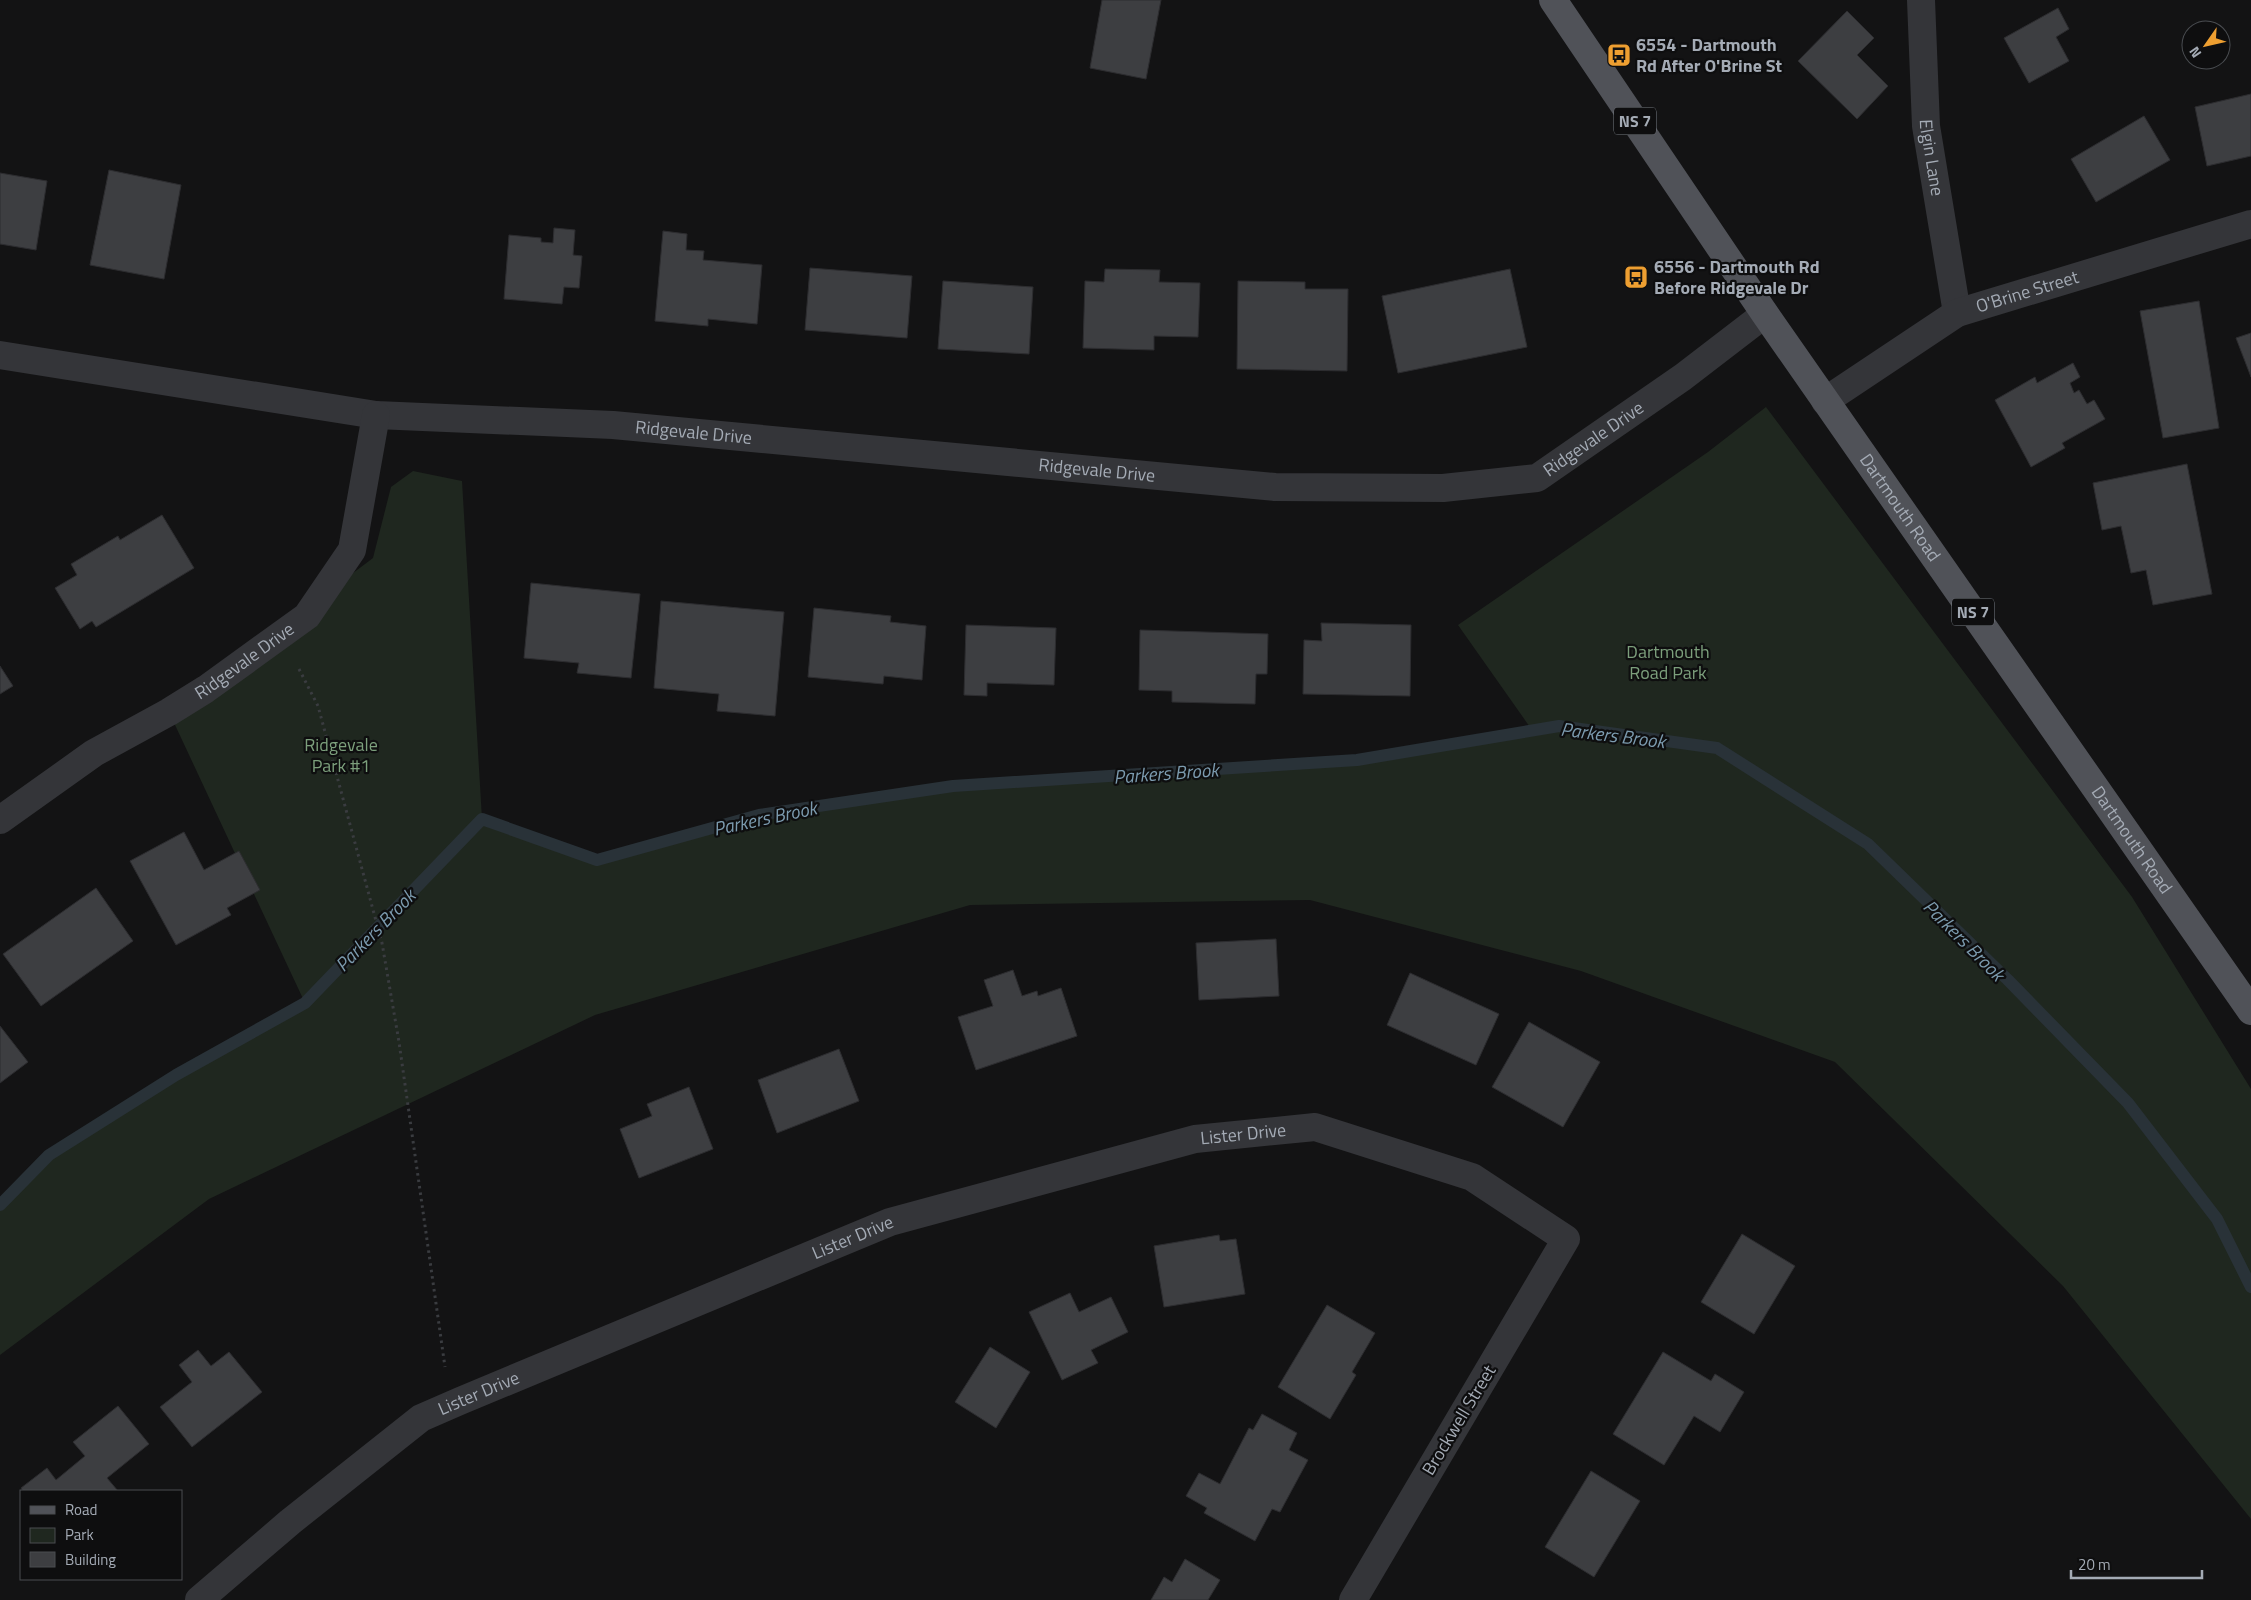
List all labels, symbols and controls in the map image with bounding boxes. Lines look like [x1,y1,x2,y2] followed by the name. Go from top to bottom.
[2181,20,2231,70] north arrow
[1636,31,1783,79] place label: 6554 - Dartmouth Rd After O'Brine St
[1606,42,1632,68] bus stop icon: 6554 - Dartmouth Rd After O'Brine St
[2183,43,2206,62] text: N
[1614,108,1656,134] road number: NS 7
[1913,119,1951,198] street label: Elgin Lane
[1654,253,1820,301] place label: 6556 - Dartmouth Rd Before Ridgevale Dr
[1972,263,2082,320] street label: O'Brine Street
[1623,264,1649,290] bus stop icon: 6556 - Dartmouth Rd Before Ridgevale Dr
[1537,394,1649,483] street label: Ridgevale Drive
[634,413,753,451] street label: Ridgevale Drive
[1853,448,1948,567] street label: Dartmouth Road
[1037,451,1156,489] street label: Ridgevale Drive
[1952,598,1994,626] road number: NS 7
[189,616,300,706] street label: Ridgevale Drive
[1626,638,1710,686] park label: Dartmouth Road Park
[1559,714,1670,756] water label: Parkers Brook
[304,731,378,779] park label: Ridgevale Park #1
[1113,754,1222,791] water label: Parkers Brook
[2085,780,2179,899] street label: Dartmouth Road
[710,792,822,843] water label: Parkers Brook
[328,880,423,978] water label: Parkers Brook
[1917,892,2014,989] water label: Parkers Brook
[1199,1116,1287,1151] street label: Lister Drive
[808,1208,897,1266] street label: Lister Drive
[1415,1359,1503,1480] street label: Brockwell Street
[434,1364,523,1422] street label: Lister Drive
[20,1490,182,1580] legend
[65,1498,97,1521] text: Road
[65,1523,94,1546] text: Park
[65,1548,116,1571] text: Building
[2071,1548,2202,1580] scale bar
[2078,1553,2111,1576] text: 20 m

